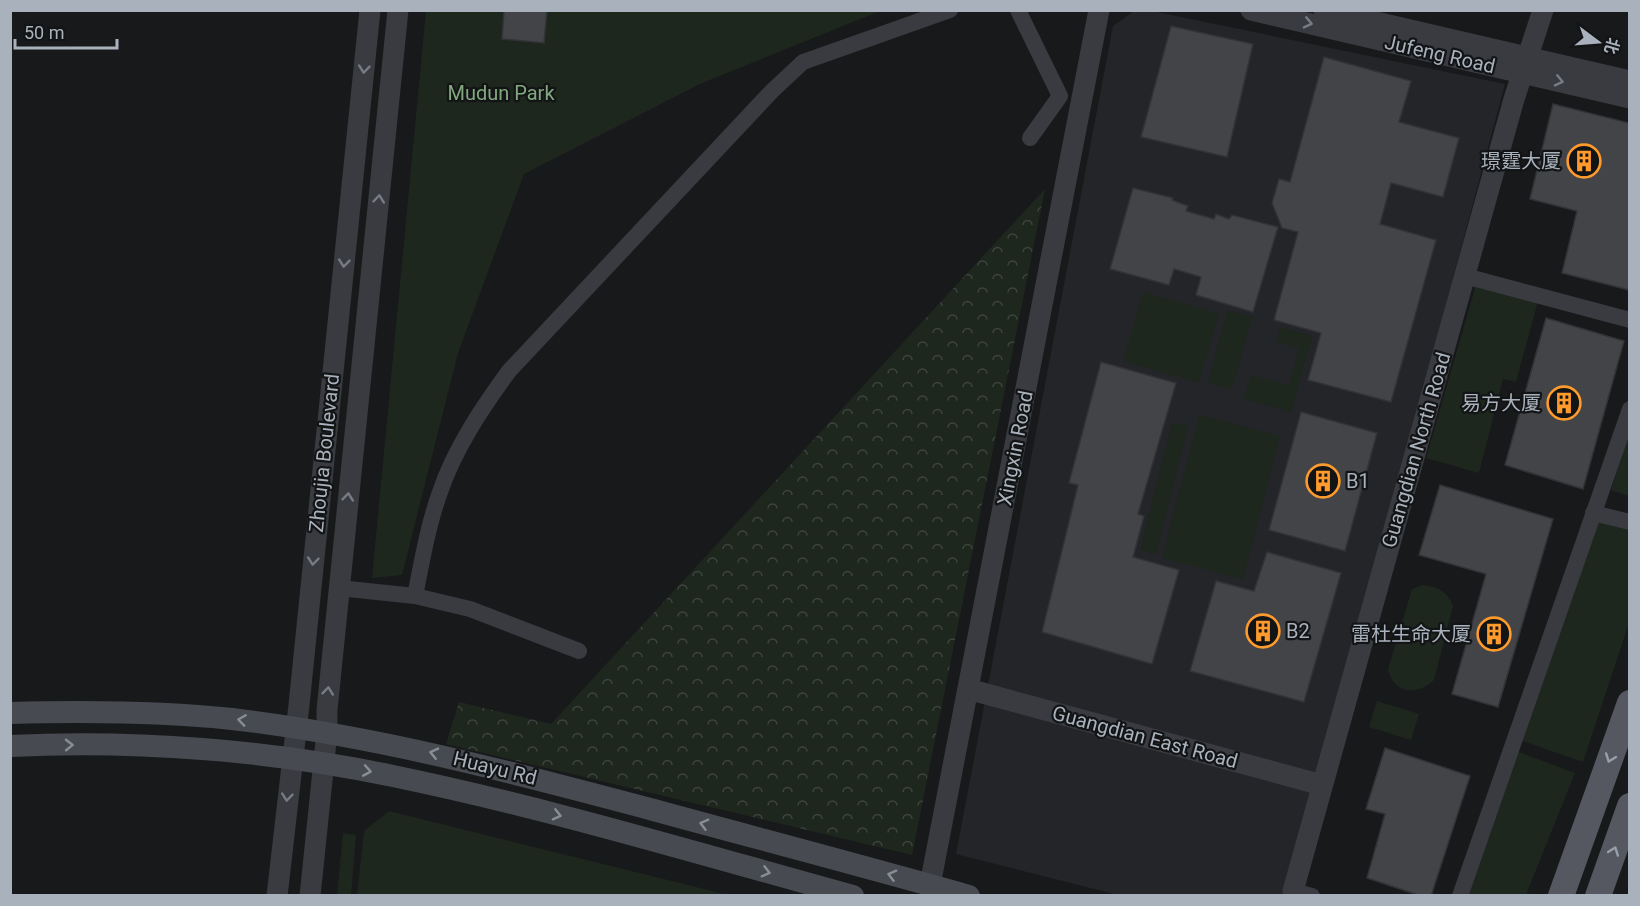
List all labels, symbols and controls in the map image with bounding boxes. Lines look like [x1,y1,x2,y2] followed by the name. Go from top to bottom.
[15,12,117,50] scale bar
[1568,12,1628,72] north arrow
[1303,16,1313,29] one-way arrow
[24,22,64,43] text: 50 m
[1382,30,1498,78] street label: Jufeng Road
[1601,36,1623,56] text: 北
[358,64,371,73] one-way arrow
[1554,74,1564,87] one-way arrow
[447,81,555,105] park label: Mudun Park
[1566,143,1602,179] building icon: 璟霆大厦
[1481,149,1561,173] place label: 璟霆大厦
[372,194,385,203] one-way arrow
[338,258,351,267] one-way arrow
[1377,350,1455,550] street label: Guangdian North Road
[304,372,344,534] street label: Zhoujia Boulevard
[1546,385,1582,421] building icon: 易方大厦
[992,389,1038,507] street label: Xingxin Road
[1461,391,1541,415] place label: 易方大厦
[1305,463,1341,499] building icon: B1
[1346,469,1370,493] place label: B1
[341,492,354,502] one-way arrow
[307,557,320,566] one-way arrow
[1245,613,1281,649] building icon: B2
[1476,616,1512,652] building icon: 雷杜生命大厦
[1286,619,1310,643] place label: B2
[1351,622,1471,646] place label: 雷杜生命大厦
[322,686,334,696] one-way arrow
[1050,701,1240,773] street label: Guangdian East Road
[237,715,246,727] one-way arrow
[64,738,73,751] one-way arrow
[451,746,539,790] street label: Huayu Rd
[429,747,439,760] one-way arrow
[1604,752,1617,763] one-way arrow
[362,764,372,777] one-way arrow
[282,792,294,801] one-way arrow
[552,808,562,820] one-way arrow
[699,819,710,831] one-way arrow
[1606,846,1619,857] one-way arrow
[761,864,771,877] one-way arrow
[887,869,897,882] one-way arrow

